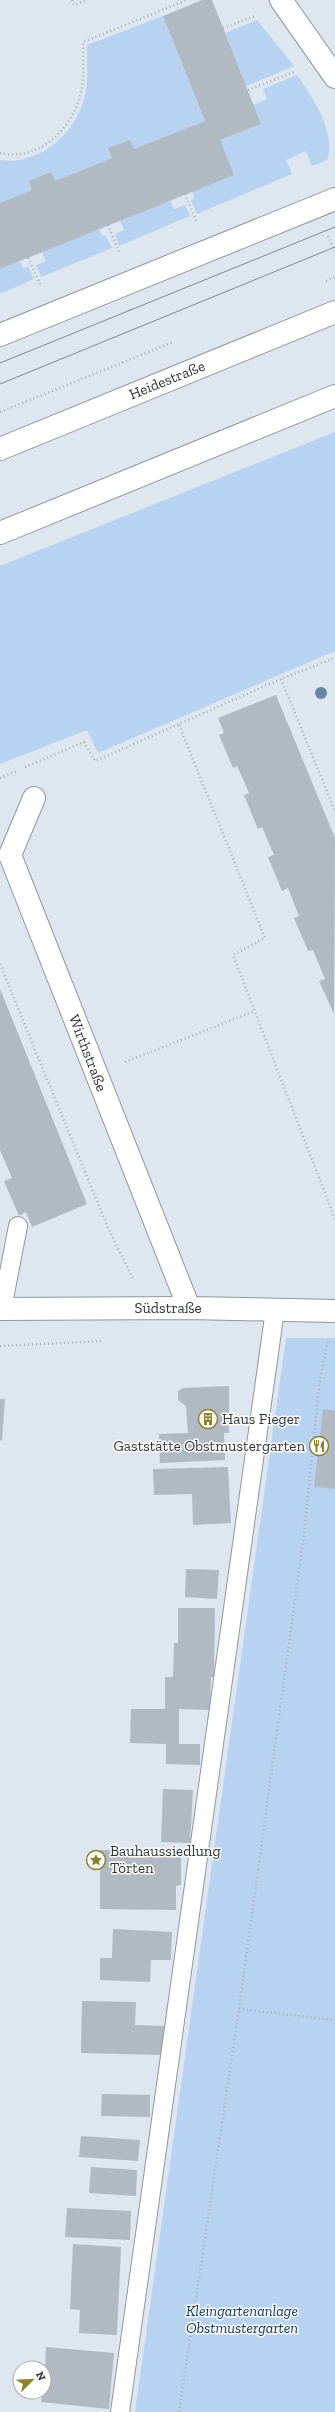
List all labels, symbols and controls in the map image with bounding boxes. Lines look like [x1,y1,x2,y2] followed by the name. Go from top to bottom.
[127,357,207,403] street label: Heidestraße
[65,1012,111,1094] street label: Wirthstraße
[134,1299,202,1317] street label: Südstraße
[197,1408,219,1430] building icon: Haus Fieger
[222,1410,300,1428] place label: Haus Fieger
[308,1435,330,1457] restaurant icon: Gaststätte Obstmustergarten
[113,1437,305,1455] place label: Gaststätte Obstmustergarten
[110,1842,221,1877] place label: Bauhaussiedlung Törten
[85,1849,107,1871] place icon: Bauhaussiedlung Törten
[186,2302,298,2337] park label: Kleingartenanlage Obstmustergarten
[12,2360,52,2400] north arrow
[33,2370,49,2383] text: N

